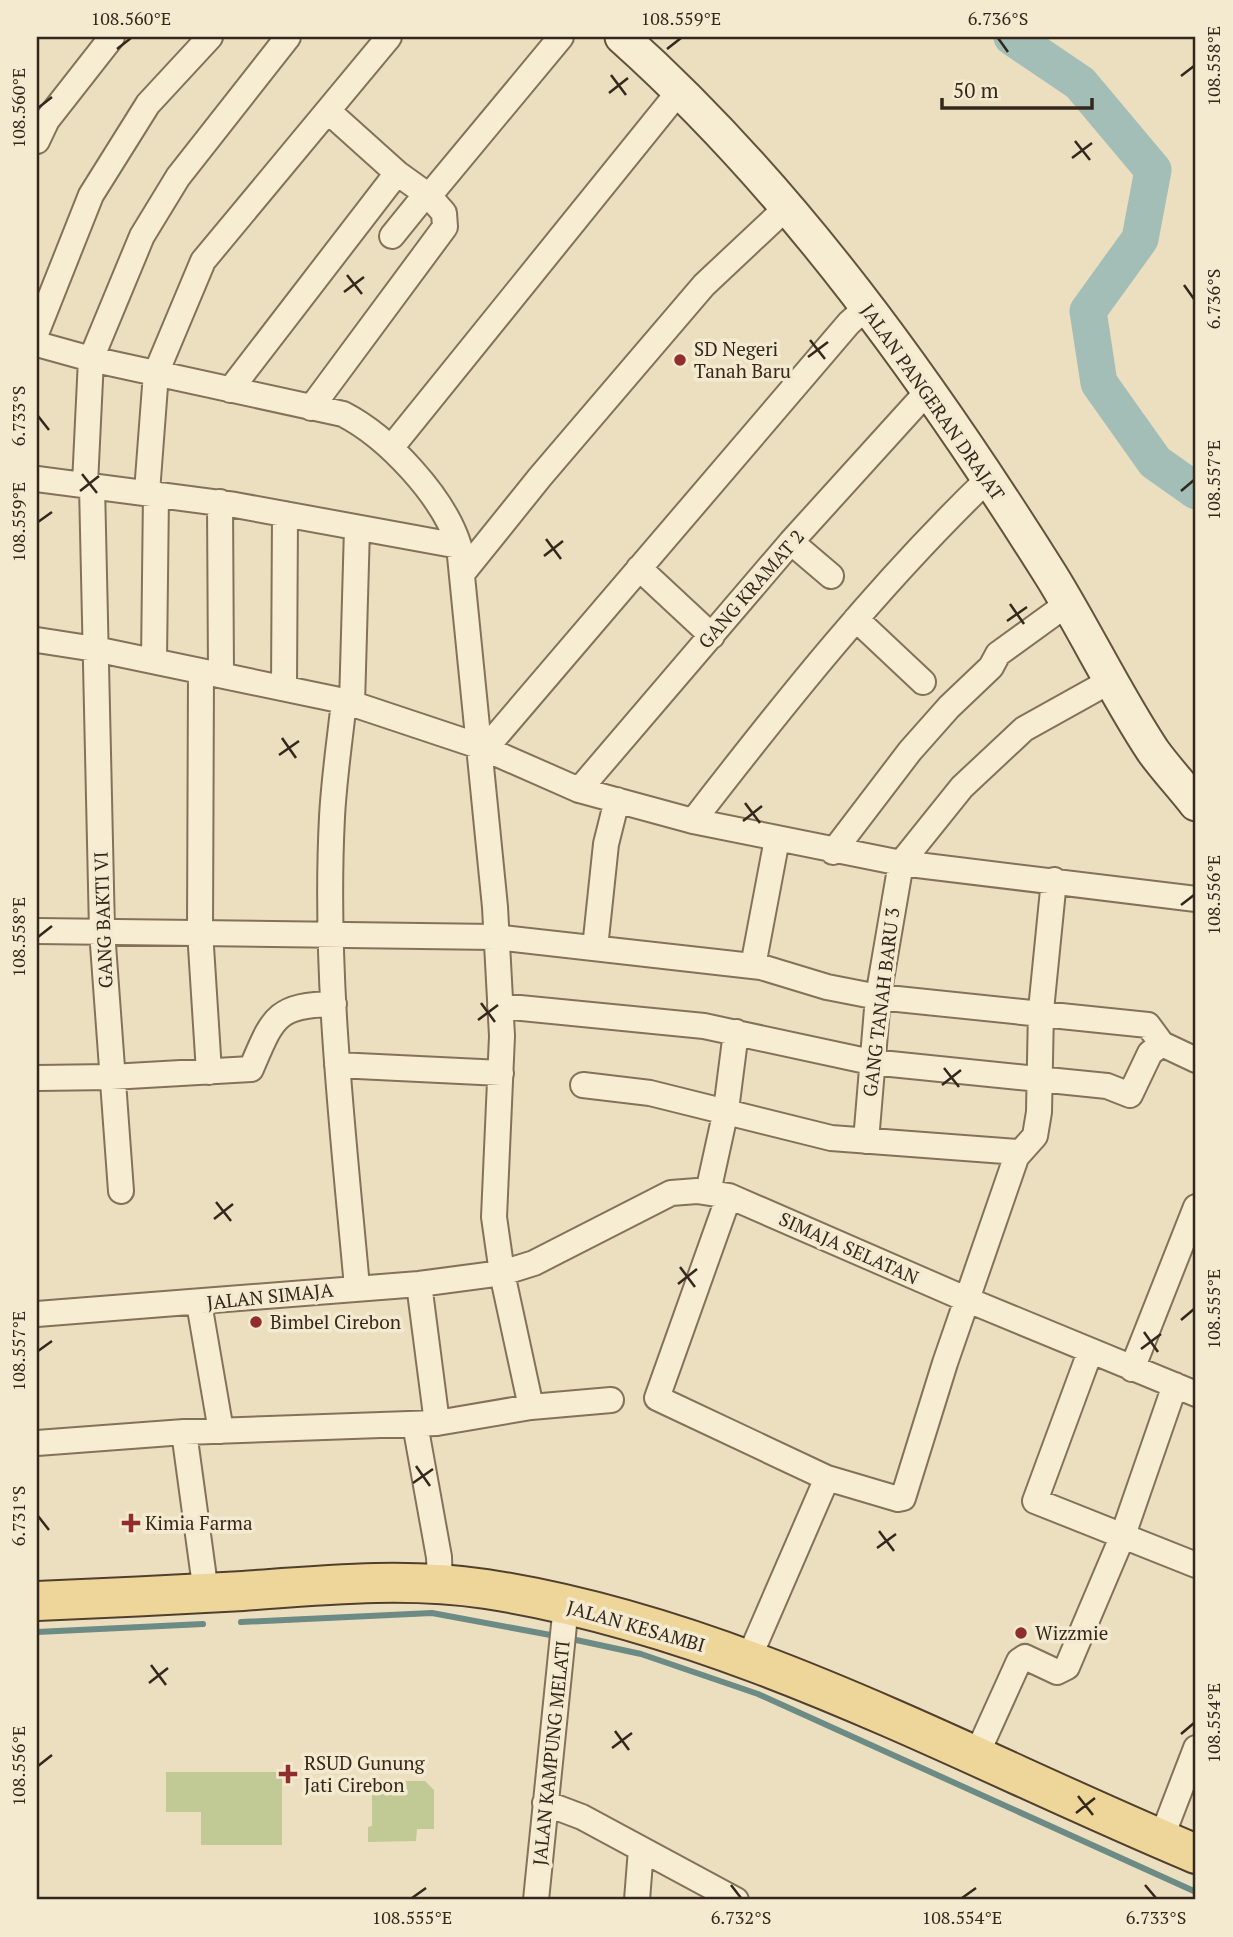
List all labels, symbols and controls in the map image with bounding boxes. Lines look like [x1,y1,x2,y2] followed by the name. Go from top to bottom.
[91,6,171,30] text: 108.560°E
[641,6,721,30] text: 108.559°E
[968,6,1028,30] text: 6.736°S
[1201,26,1225,106] text: 108.558°E
[942,66,1093,110] scale bar
[6,68,30,148] text: 108.560°E
[953,76,999,104] text: 50 m
[1201,269,1225,329] text: 6.736°S
[856,299,1011,505] street label: JALAN PANGERAN DRAJAT
[694,336,791,383] place label: SD Negeri Tanah Baru
[672,352,688,368] marker: SD Negeri Tanah Baru
[6,386,30,446] text: 6.733°S
[1201,440,1225,520] text: 108.557°E
[6,482,30,562] text: 108.559°E
[692,524,809,653] street label: GANG KRAMAT 2
[88,851,117,989] street label: GANG BAKTI VI
[1201,855,1225,935] text: 108.556°E
[6,897,30,977] text: 108.558°E
[856,906,905,1098] street label: GANG TANAH BARU 3
[775,1206,923,1290] street label: SIMAJA SELATAN
[1201,1269,1225,1349] text: 108.555°E
[205,1276,335,1315] street label: JALAN SIMAJA
[270,1309,401,1334] place label: Bimbel Cirebon
[6,1311,30,1391] text: 108.557°E
[248,1314,264,1330] marker: Bimbel Cirebon
[6,1486,30,1546] text: 6.731°S
[145,1510,253,1535] place label: Kimia Farma
[123,1515,139,1531] marker: Kimia Farma
[564,1594,708,1657] street label: JALAN KESAMBI
[1035,1620,1108,1645] place label: Wizzmie
[1013,1625,1029,1641] marker: Wizzmie
[526,1639,575,1867] street label: JALAN KAMPUNG MELATI
[1201,1683,1225,1763] text: 108.554°E
[6,1726,30,1806] text: 108.556°E
[304,1750,426,1797] place label: RSUD Gunung Jati Cirebon
[278,1764,298,1784] marker: RSUD Gunung Jati Cirebon
[372,1905,452,1929] text: 108.555°E
[711,1905,771,1929] text: 6.732°S
[922,1905,1002,1929] text: 108.554°E
[1126,1905,1186,1929] text: 6.733°S

